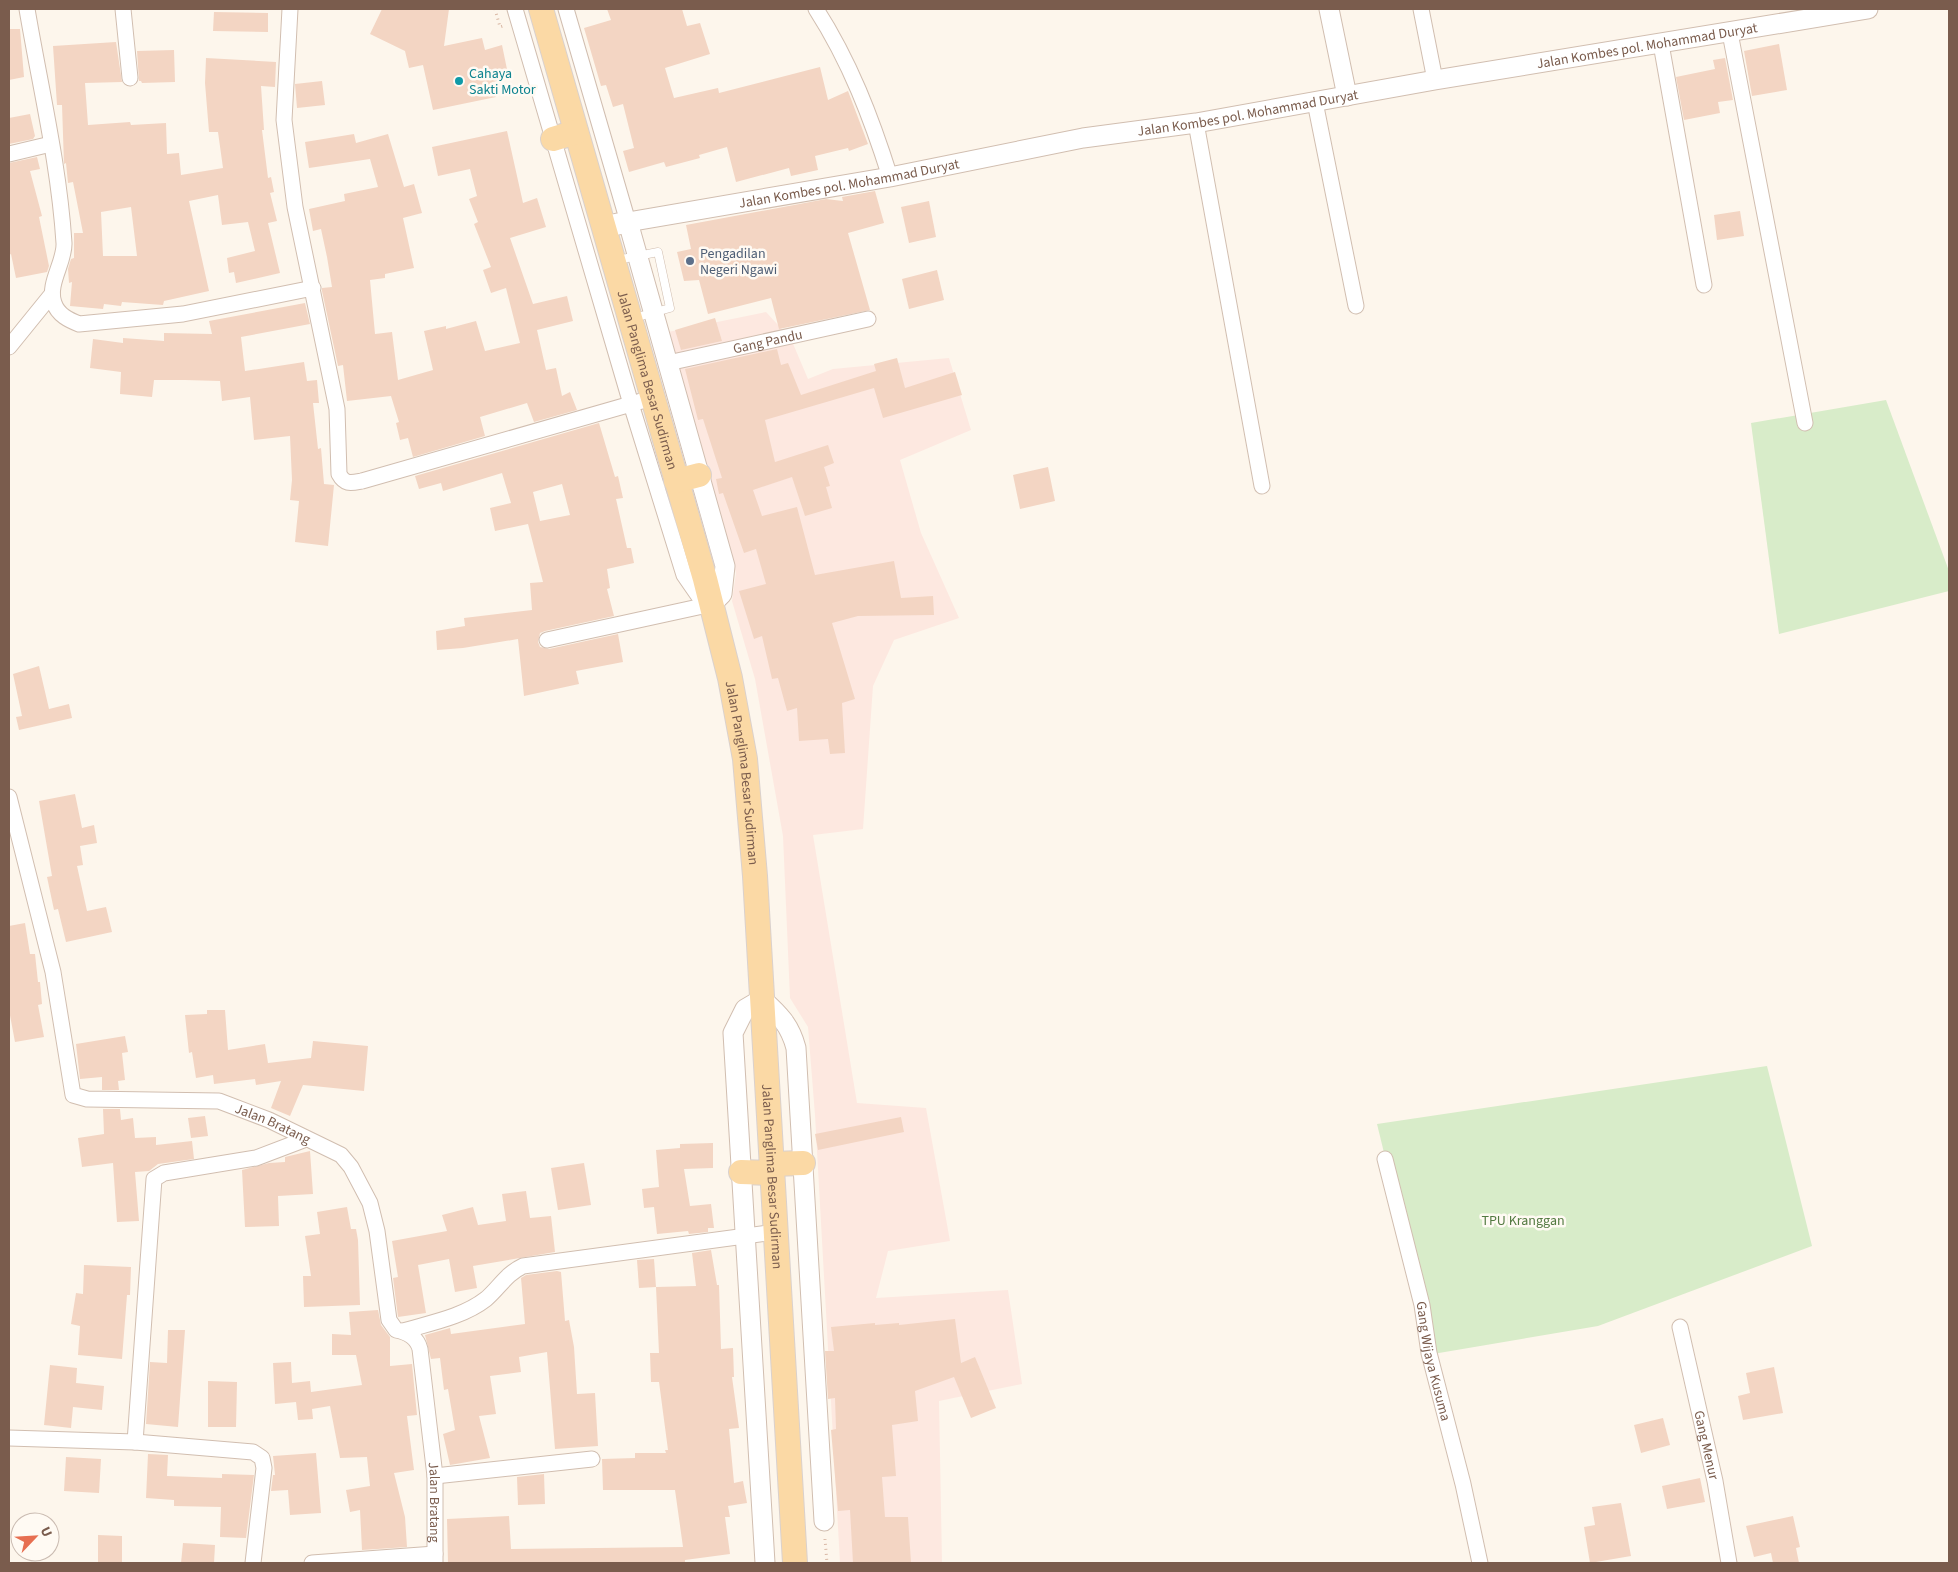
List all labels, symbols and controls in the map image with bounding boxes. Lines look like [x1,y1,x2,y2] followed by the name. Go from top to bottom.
[1535,18,1759,74] street label: Jalan Kombes pol. Mohammad Duryat
[469,64,536,100] place label: Cahaya Sakti Motor
[453,75,465,87] marker: Cahaya Sakti Motor
[1136,85,1360,142] street label: Jalan Kombes pol. Mohammad Duryat
[737,154,961,214] street label: Jalan Kombes pol. Mohammad Duryat
[700,244,777,280] place label: Pengadilan Negeri Ngawi
[684,255,696,267] marker: Pengadilan Negeri Ngawi
[611,288,682,472] street label: Jalan Panglima Besar Sudirman
[731,325,805,359] street label: Gang Pandu
[720,679,763,866] street label: Jalan Panglima Besar Sudirman
[756,1083,787,1270] street label: Jalan Panglima Besar Sudirman
[232,1099,314,1150] street label: Jalan Bratang
[1481,1211,1565,1231] park label: TPU Kranggan
[1411,1300,1455,1423] street label: Gang Wijaya Kusuma
[1688,1409,1723,1482] street label: Gang Menur
[422,1461,444,1543] street label: Jalan Bratang
[10,1512,60,1562] north arrow
[35,1523,57,1540] text: U

